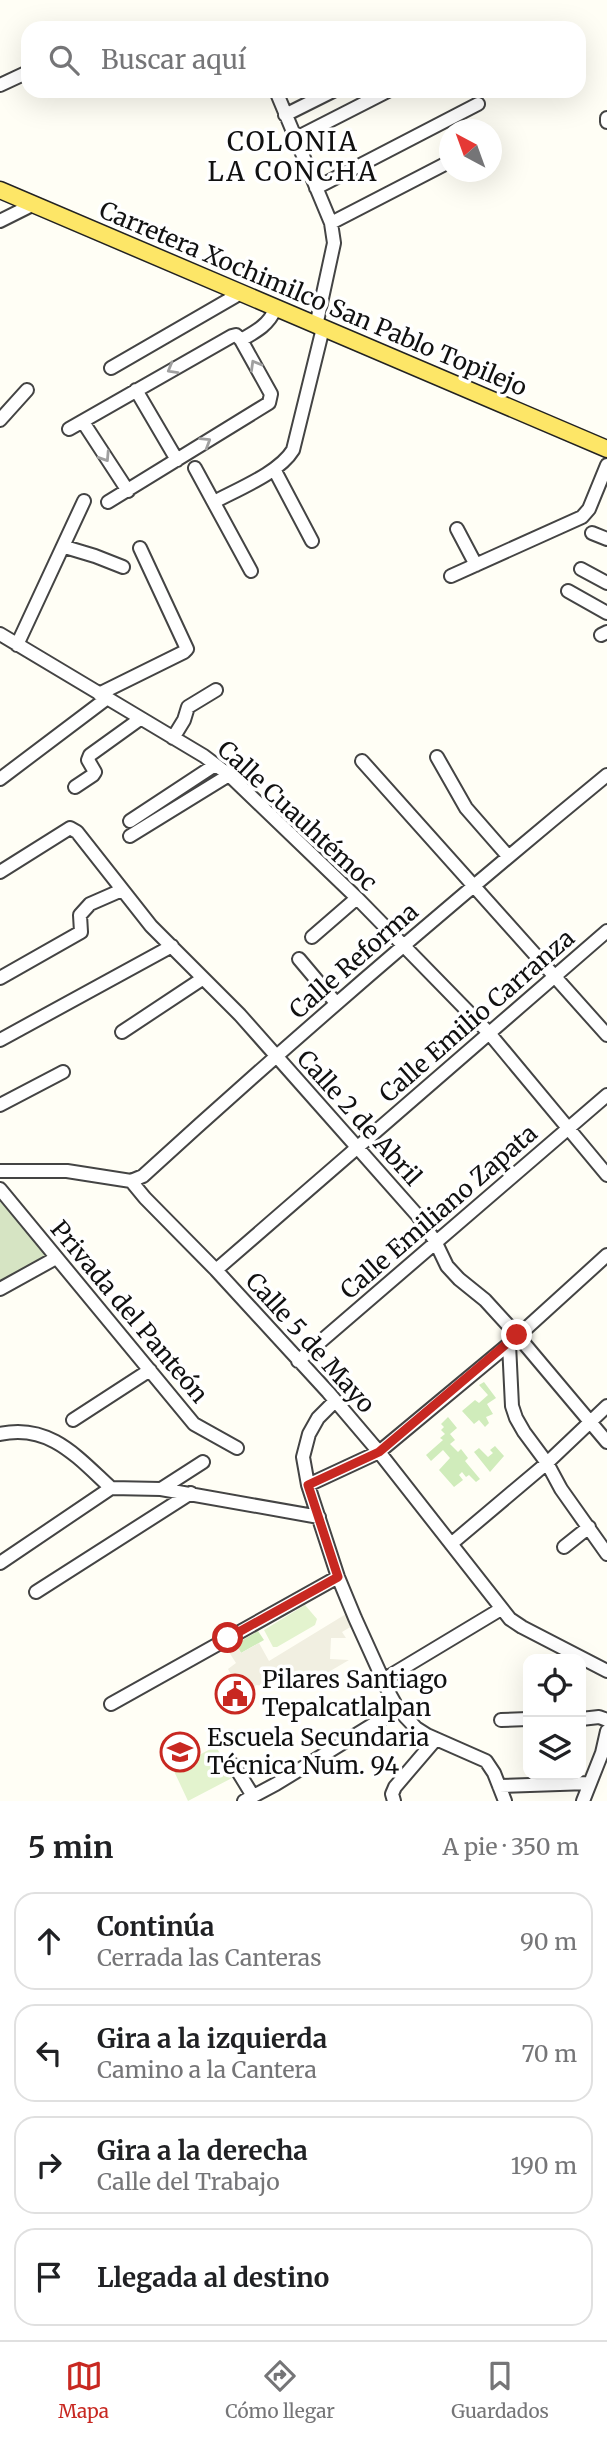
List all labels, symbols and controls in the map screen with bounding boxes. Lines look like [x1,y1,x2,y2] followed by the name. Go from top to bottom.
[21,21,586,98] search box
[45,41,83,79] icon: search
[101,43,246,76] text: Buscar aquí
[439,119,502,182] north arrow
[208,125,378,188] district label: COLONIA LA CONCHA
[95,194,532,403] street label: Carretera Xochimilco San Pablo Topilejo
[250,359,263,372] one-way arrow
[167,361,180,374] one-way arrow
[199,438,212,451] one-way arrow
[97,449,110,462] one-way arrow
[211,734,384,898] street label: Calle Cuauhtémoc
[283,896,425,1025] street label: Calle Reforma
[373,922,581,1109] street label: Calle Emilio Carranza
[290,1043,428,1192] street label: Calle 2 de Abril
[334,1118,544,1306] street label: Calle Emiliano Zapata
[44,1214,215,1409] street label: Privada del Panteón
[239,1266,382,1419] street label: Calle 5 de Mayo
[501,1319,532,1350] route end
[212,1622,243,1653] route start
[523,1654,586,1780] map controls
[523,1654,586,1717] button: locate
[262,1664,447,1723] place label: Pilares Santiago Tepalcatlalpan
[214,1673,256,1715] public building icon: Pilares Santiago Tepalcatlalpan
[523,1717,586,1780] button: layers
[207,1722,430,1781] place label: Escuela Secundaria Técnica Num. 94
[159,1731,201,1773] school or university icon: Escuela Secundaria Técnica Num. 94
[28,1828,113,1866] text: 5 min
[442,1832,579,1861] text: A pie · 350 m
[97,1910,215,1943] text: Continúa
[30,1922,68,1960] icon: ahead
[520,1927,577,1956] text: 90 m
[97,1943,322,1972] text: Cerrada las Canteras
[97,2022,327,2055] text: Gira a la izquierda
[30,2034,68,2072] icon: left
[521,2039,577,2068] text: 70 m
[97,2055,317,2084] text: Camino a la Cantera
[97,2134,308,2167] text: Gira a la derecha
[30,2146,68,2184] icon: right
[511,2151,577,2180] text: 190 m
[97,2167,280,2196] text: Calle del Trabajo
[30,2258,68,2296] icon: arrive
[97,2261,329,2294] text: Llegada al destino
[58,2357,109,2423] tab: Mapa
[225,2357,335,2423] tab: Cómo llegar
[451,2357,549,2423] tab: Guardados

